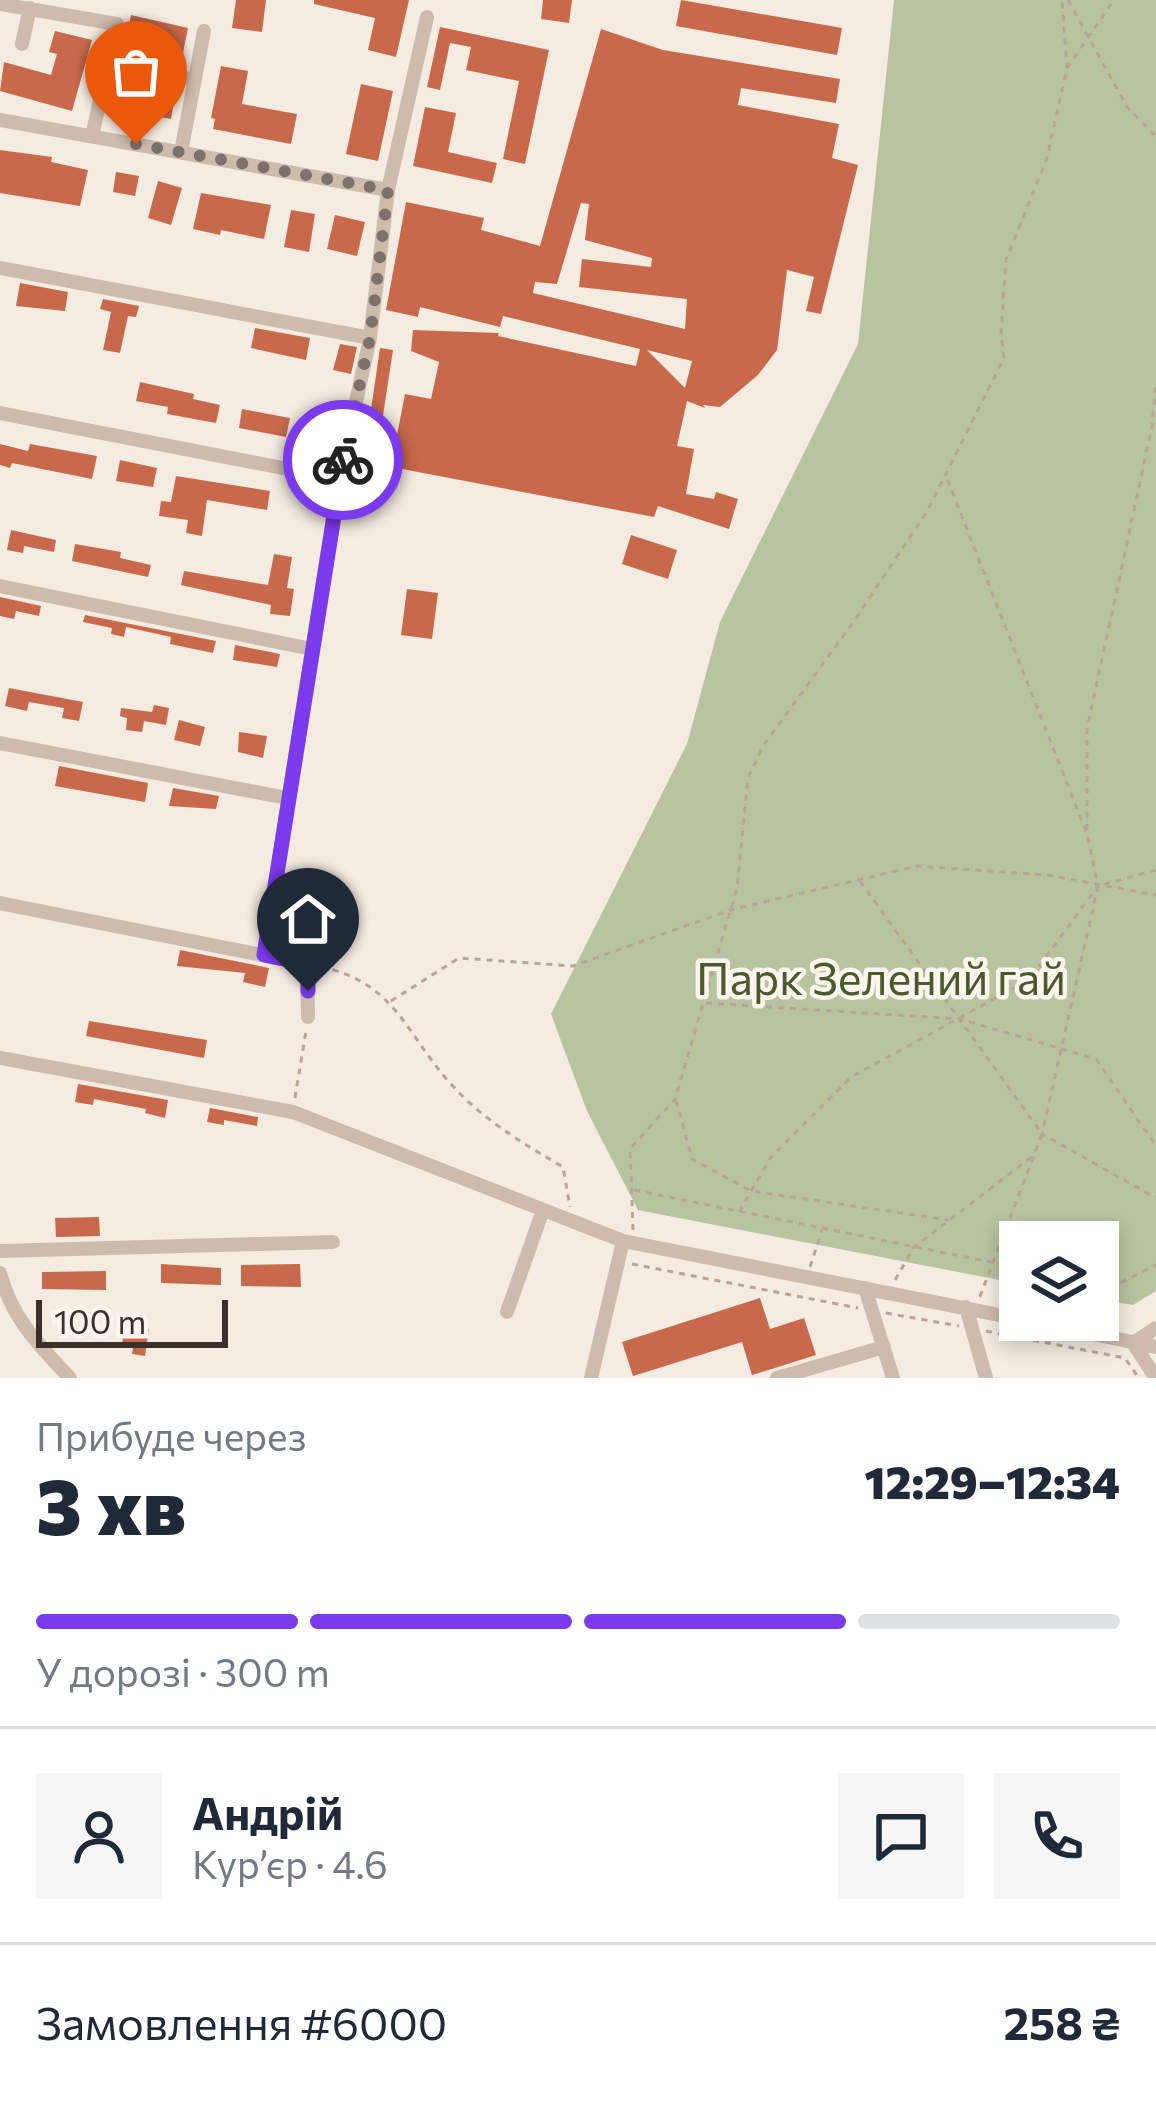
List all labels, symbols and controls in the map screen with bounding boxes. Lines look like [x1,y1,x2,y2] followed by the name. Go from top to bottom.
[85,21.0,187,144] pin
[103,39,169,105] icon: bag
[283,400,403,520] courier
[310,427,376,493] icon: bike
[257,868,359,991] pin
[275,886,341,952] icon: home
[696,949,1066,1004] park label: Парк Зелений гай
[999,1221,1119,1341] map controls
[999,1221,1119,1341] button: layers
[36,1294,228,1347] scale bar
[54,1300,146,1341] text: 100 m
[36,1411,307,1459] text: Прибуде через
[864,1453,1120,1508] text: 12:29–12:34
[36,1456,186,1551] text: 3 хв
[36,1647,330,1695] text: У дорозі · 300 m
[36,1773,162,1899] button: person
[838,1773,964,1899] button: chat
[994,1773,1120,1899] button: phone
[192,1784,343,1839] text: Андрій
[192,1839,388,1887] text: Кур’єр · 4.6
[36,1994,447,2049] text: Замовлення #6000
[1003,1994,1120,2049] text: 258 ₴

